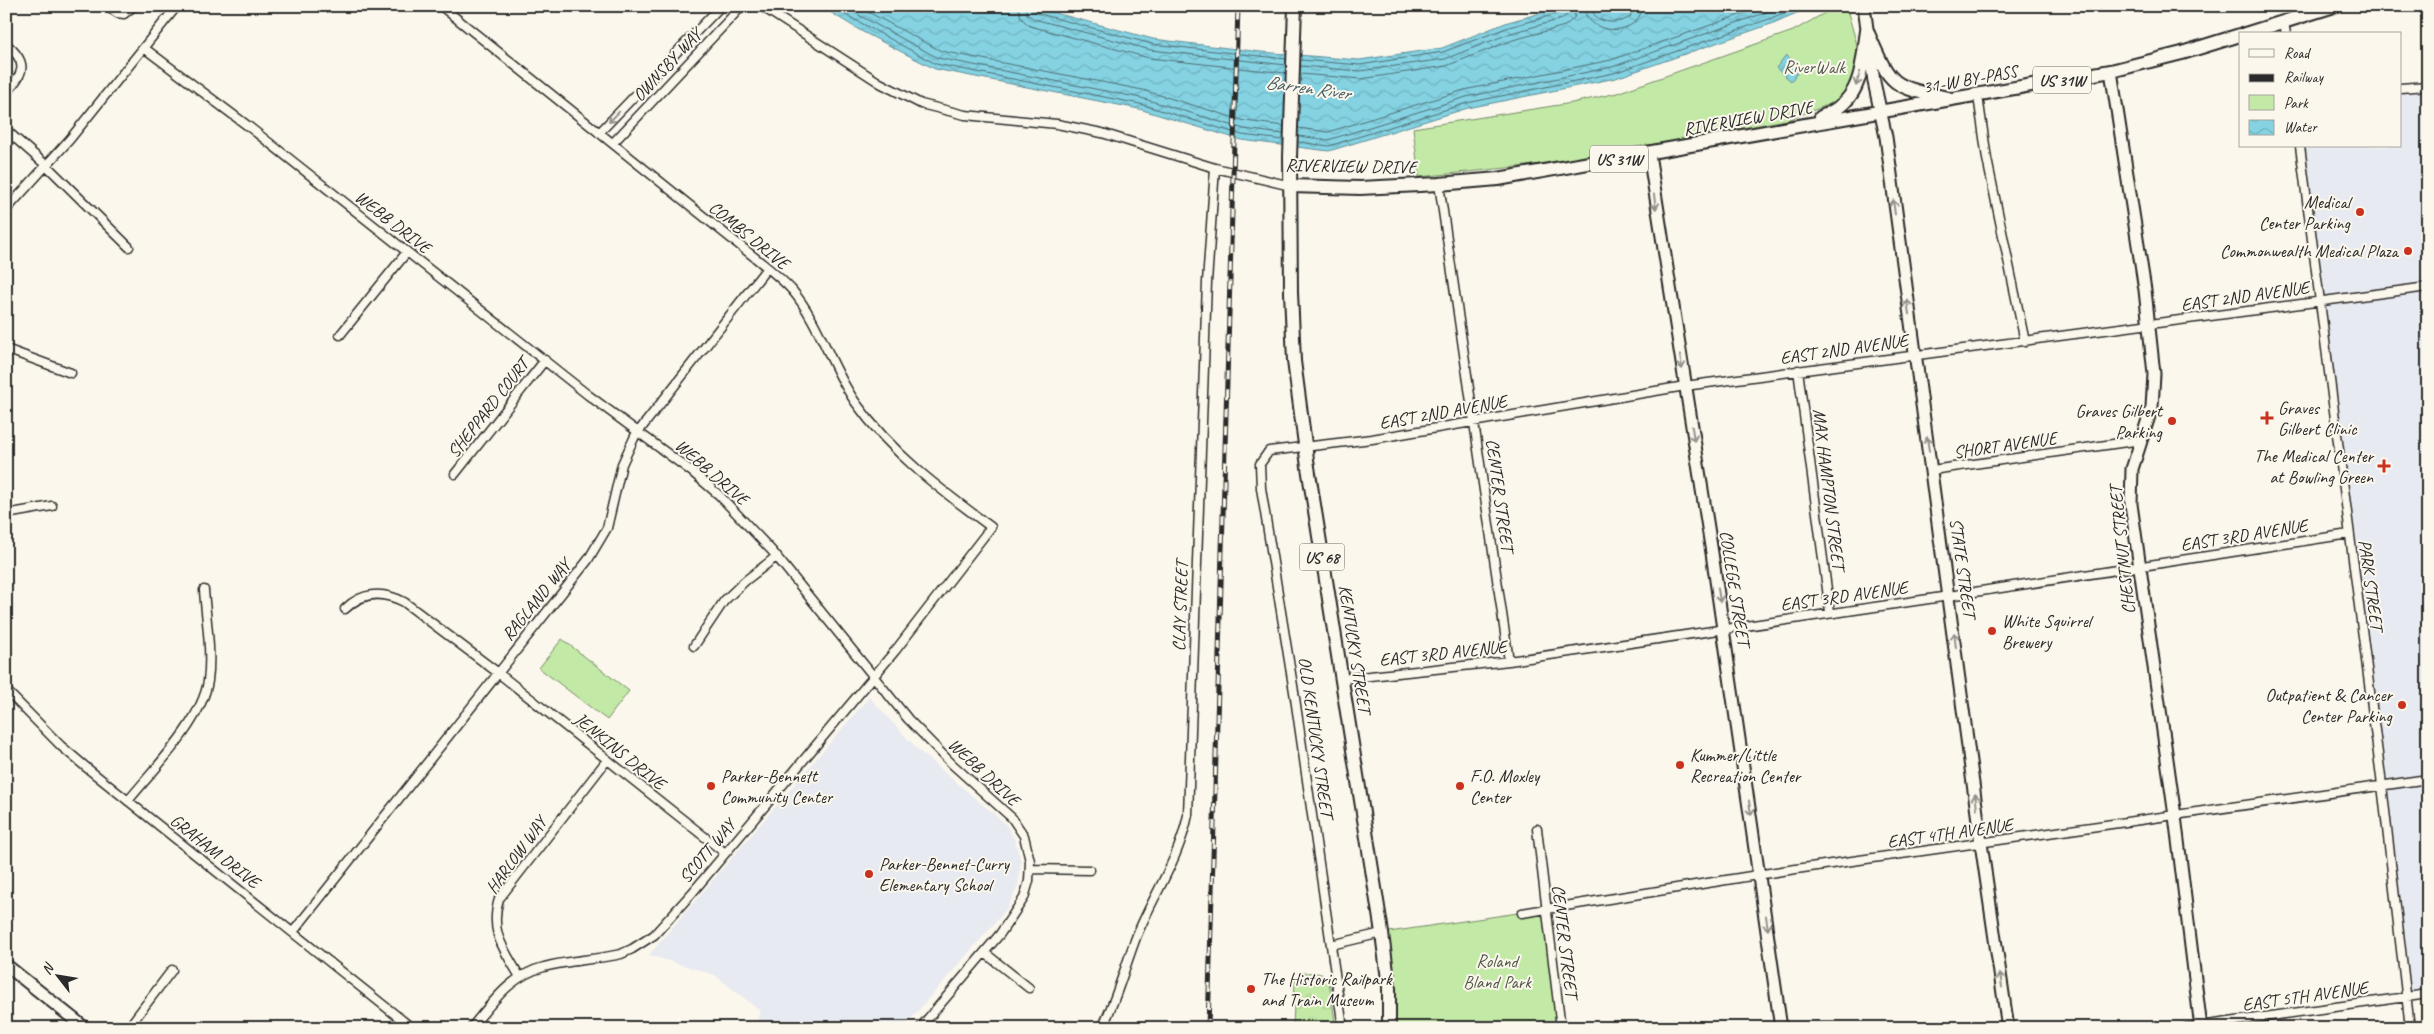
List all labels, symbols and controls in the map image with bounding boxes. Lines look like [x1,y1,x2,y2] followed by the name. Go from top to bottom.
[628,21,709,106] street label: OWNSBY WAY
[2239,32,2402,148] legend
[2284,44,2311,63] text: Road
[1783,56,1846,78] park label: RiverWalk
[1921,59,2022,98] street label: 31-W BY-PASS
[2033,66,2091,94] road number: US 31W
[2284,68,2325,87] text: Railway
[1264,70,1354,106] water label: Barren River
[1853,71,1863,87] one-way arrow
[2284,94,2309,113] text: Park
[1682,95,1817,140] street label: RIVERVIEW DRIVE
[608,110,620,123] one-way arrow
[2284,118,2318,137] text: Water
[1590,146,1648,172] road number: US 31W
[1285,154,1419,178] street label: RIVERVIEW DRIVE
[351,186,437,260] street label: WEBB DRIVE
[2259,191,2353,234] place label: Medical Center Parking
[1651,194,1661,210] one-way arrow
[705,196,795,275] street label: COMBS DRIVE
[1889,199,1899,215] one-way arrow
[2354,206,2366,218] marker: Medical Center Parking
[2220,240,2400,262] place label: Commonwealth Medical Plaza
[2402,245,2414,257] marker: Commonwealth Medical Plaza
[2180,276,2313,316] street label: EAST 2ND AVENUE
[1902,299,1912,315] one-way arrow
[1779,329,1912,369] street label: EAST 2ND AVENUE
[442,350,537,462] street label: SHEPPARD COURT
[1677,354,1687,370] one-way arrow
[1377,390,1511,434] street label: EAST 2ND AVENUE
[2278,397,2358,440] place label: Graves Gilbert Clinic
[2075,400,2164,443] place label: Graves Gilbert Parking
[1808,407,1850,575] street label: MAX HAMPTON STREET
[2260,411,2274,425] marker: Graves Gilbert Clinic
[2166,415,2178,427] marker: Graves Gilbert Parking
[1688,426,1698,442] one-way arrow
[1952,427,2060,463] street label: SHORT AVENUE
[671,434,755,511] street label: WEBB DRIVE
[1481,437,1519,557] street label: CENTER STREET
[1923,437,1933,453] one-way arrow
[2254,445,2376,488] place label: The Medical Center at Bowling Green
[2377,459,2391,473] marker: The Medical Center at Bowling Green
[2104,481,2140,615] street label: CHESTNUT STREET
[2179,514,2311,556] street label: EAST 3RD AVENUE
[1945,517,1981,623] street label: STATE STREET
[1715,529,1756,652] street label: COLLEGE STREET
[2354,538,2389,636] street label: PARK STREET
[1300,544,1344,570] road number: US 68
[497,552,578,645] street label: RAGLAND WAY
[1167,557,1193,652] street label: CLAY STREET
[1779,576,1911,616] street label: EAST 3RD AVENUE
[1334,583,1377,718] street label: KENTUCKY STREET
[1714,586,1724,602] one-way arrow
[2002,610,2094,653] place label: White Squirrel Brewery
[1986,625,1998,637] marker: White Squirrel Brewery
[1950,632,1960,648] one-way arrow
[1378,635,1510,671] street label: EAST 3RD AVENUE
[1294,655,1339,823] street label: OLD KENTUCKY STREET
[2265,684,2394,727] place label: Outpatient & Cancer Center Parking
[2396,699,2408,711] marker: Outpatient & Cancer Center Parking
[569,707,672,796] street label: JENKINS DRIVE
[944,733,1026,812] street label: WEBB DRIVE
[1690,744,1803,787] place label: Kummer/Little Recreation Center
[1674,759,1686,771] marker: Kummer/Little Recreation Center
[721,765,834,808] place label: Parker-Bennett Community Center
[1470,765,1541,808] place label: F.O. Moxley Center
[705,780,717,792] marker: Parker-Bennett Community Center
[1454,780,1466,792] marker: F.O. Moxley Center
[1970,794,1980,810] one-way arrow
[1745,799,1755,815] one-way arrow
[166,809,266,894] street label: GRAHAM DRIVE
[481,810,553,898] street label: HARLOW WAY
[674,812,742,887] street label: SCOTT WAY
[1886,813,2017,853] street label: EAST 4TH AVENUE
[879,853,1011,896] place label: Parker-Bennet-Curry Elementary School
[863,868,875,880] marker: Parker-Bennet-Curry Elementary School
[1547,883,1583,1003] street label: CENTER STREET
[1762,915,1772,931] one-way arrow
[1463,950,1532,993] park label: Roland Bland Park
[32,952,82,1002] north arrow
[38,959,58,978] text: N
[1261,968,1393,1011] place label: The Historic Railpark and Train Museum
[1996,972,2006,988] one-way arrow
[2241,976,2372,1016] street label: EAST 5TH AVENUE
[1245,983,1257,995] marker: The Historic Railpark and Train Museum

